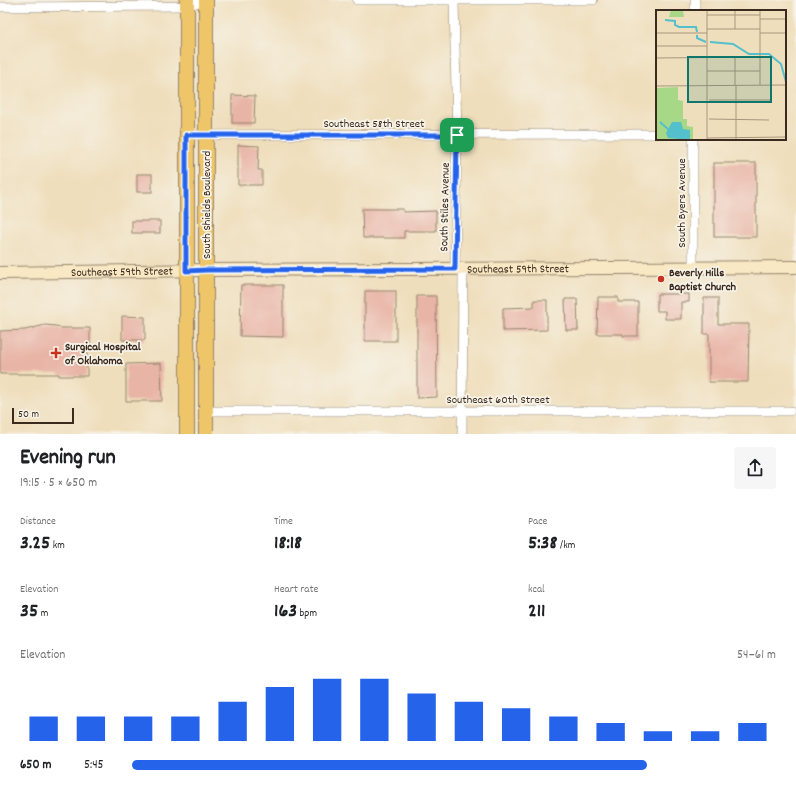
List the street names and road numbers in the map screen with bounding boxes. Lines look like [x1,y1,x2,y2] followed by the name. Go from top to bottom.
[323,116,425,133] street label: Southeast 58th Street
[199,151,216,259] street label: South Shields Boulevard
[674,158,691,248] street label: South Byers Avenue
[436,162,455,252] street label: South Stiles Avenue
[467,261,570,279] street label: Southeast 59th Street
[71,263,174,282] street label: Southeast 59th Street
[446,392,550,409] street label: Southeast 60th Street

